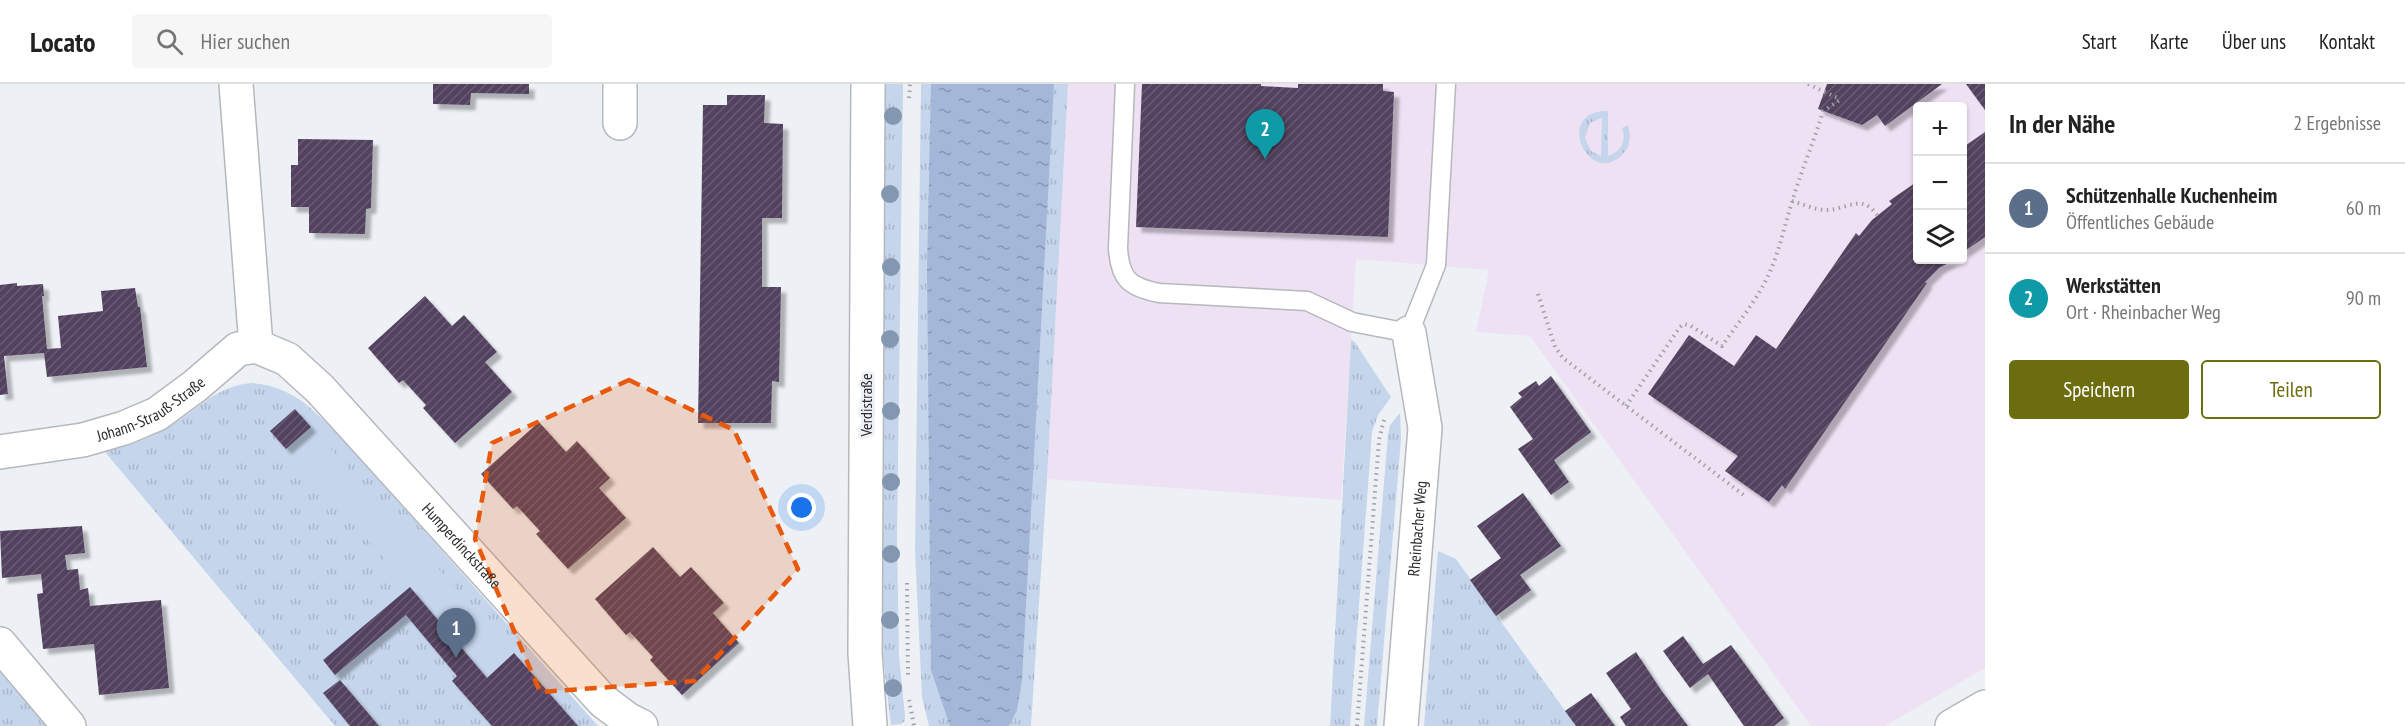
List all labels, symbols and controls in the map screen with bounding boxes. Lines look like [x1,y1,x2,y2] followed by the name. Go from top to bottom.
[132,14,552,68] search box
[30,23,96,60] text: Locato
[153,25,186,58] icon: search
[201,27,290,55] text: Hier suchen
[2082,28,2117,55] text: Start
[2150,28,2189,55] text: Karte
[2222,28,2286,55] text: Über uns
[2319,28,2375,55] text: Kontakt
[1913,102,1967,264] map controls
[1913,102,1967,156] button: +
[2009,107,2115,140] text: In der Nähe
[1246,110,1284,159] pin: 2
[2293,110,2381,136] text: 2 Ergebnisse
[1913,156,1967,210] button: −
[2066,181,2277,209] text: Schützenhalle Kuchenheim
[2024,195,2033,221] text: 1
[2346,195,2381,221] text: 60 m
[2066,209,2214,235] text: Öffentliches Gebäude
[1913,210,1967,264] button: layers
[2066,271,2161,299] text: Werkstätten
[2024,285,2033,311] text: 2
[2346,285,2381,311] text: 90 m
[2066,299,2221,325] text: Ort · Rheinbacher Weg
[2009,360,2189,419] button: Speichern
[2201,360,2381,419] button: Teilen
[93,372,209,446] street label: Johann-Strauß-Straße
[856,373,876,438] street label: Verdistraße
[1403,480,1431,577] street label: Rheinbacher Weg
[787,493,816,522] your location
[418,499,506,592] street label: Humperdinckstraße
[436,608,476,658] pin: 1

